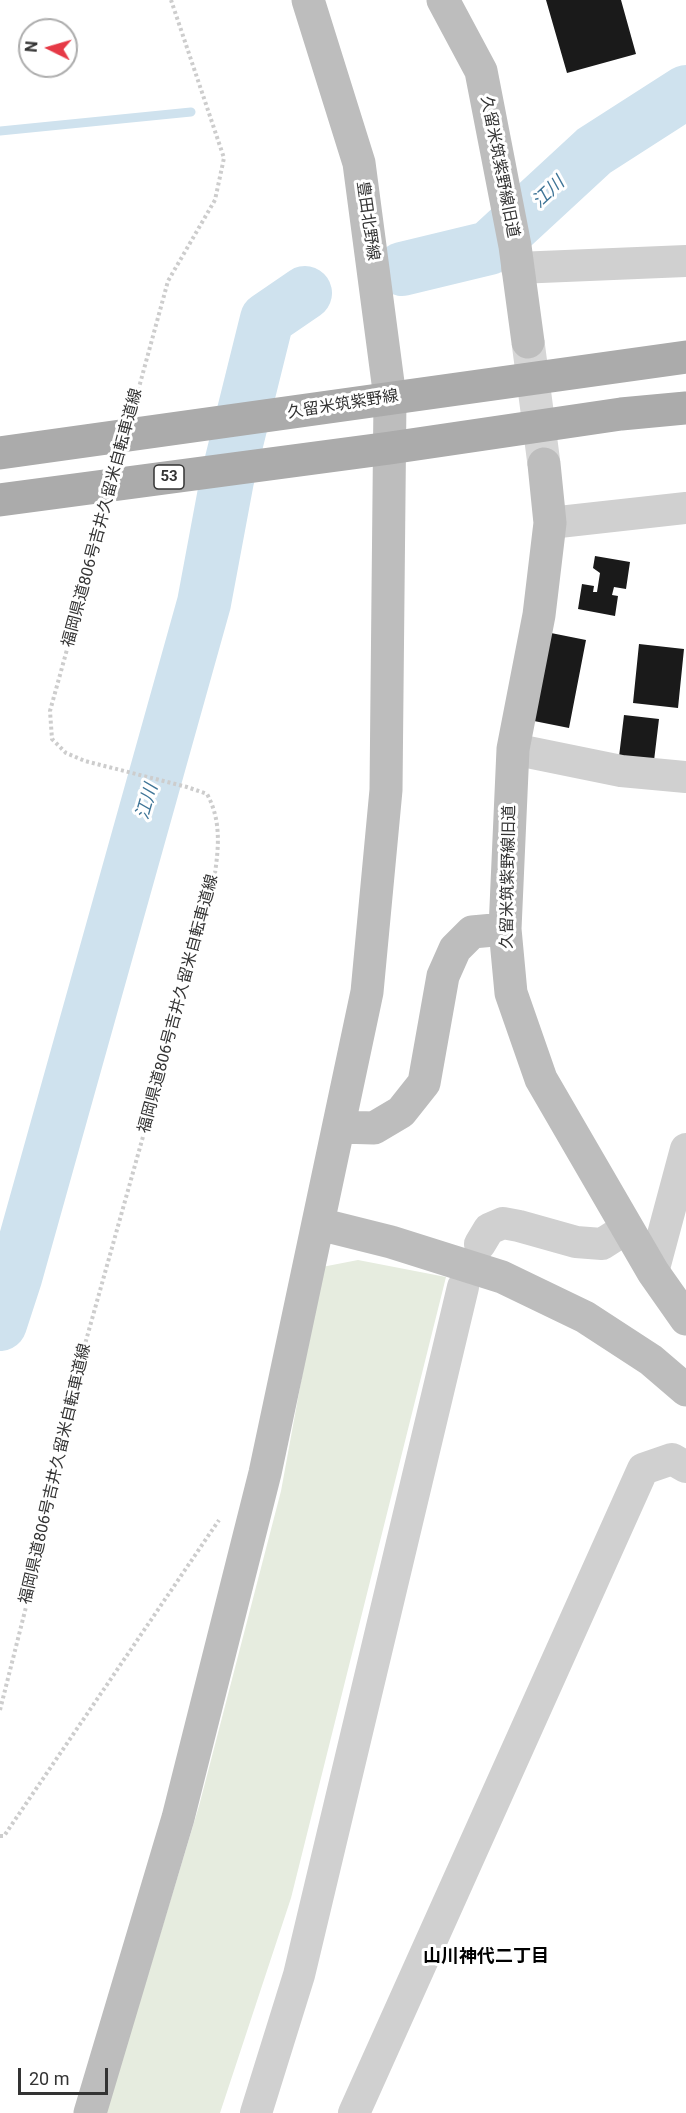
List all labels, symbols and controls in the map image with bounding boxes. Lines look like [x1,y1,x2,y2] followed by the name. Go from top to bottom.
[18,18,78,78] north arrow
[22,40,42,53] text: N
[476,94,522,240] street label: 久留米筑紫野線旧道
[528,173,570,213] water label: 江川
[352,180,382,262] street label: 豊田北野線
[59,387,147,649] street label: 福岡県道806号吉井久留米自転車道線
[286,387,400,423] street label: 久留米筑紫野線
[154,465,184,489] road number: 53
[133,782,163,822] water label: 江川
[498,805,520,949] street label: 久留米筑紫野線旧道
[135,873,223,1135] street label: 福岡県道806号吉井久留米自転車道線
[17,1342,95,1606] street label: 福岡県道806号吉井久留米自転車道線
[423,1946,549,1968] district label: 山川神代二丁目
[21,2056,111,2094] scale bar
[29,2068,69,2089] text: 20 m

